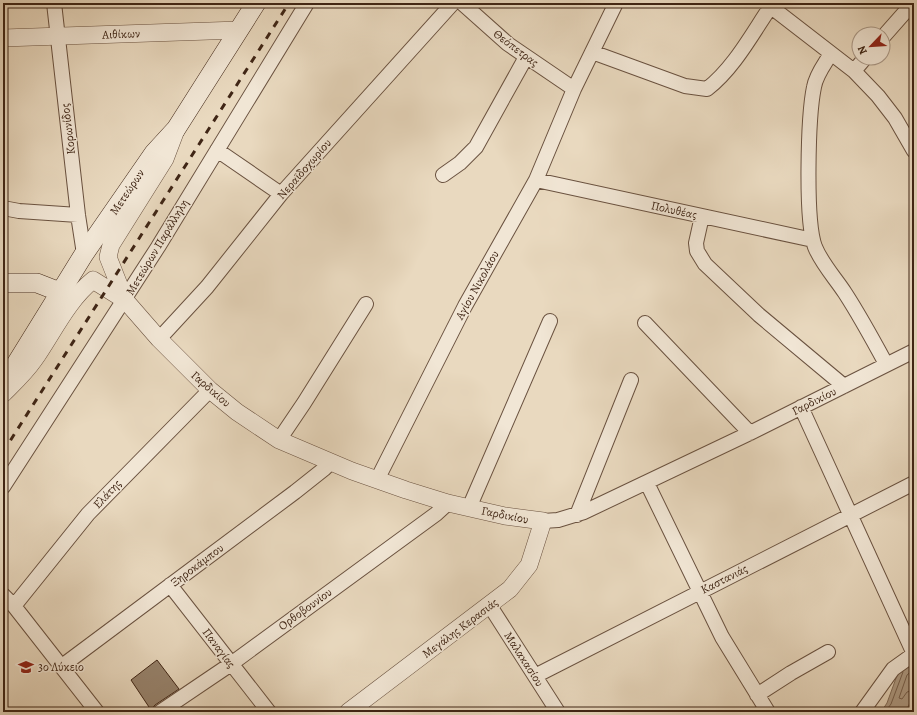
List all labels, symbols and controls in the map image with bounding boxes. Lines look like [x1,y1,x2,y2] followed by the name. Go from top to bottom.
[101,25,140,43] street label: Αιθίκων
[490,26,542,70] street label: Θεόπετρας
[851,26,891,66] north arrow
[854,43,871,57] text: N
[57,103,79,155] street label: Κορωνίδος
[273,135,335,203] street label: Νεραϊδοχωρίου
[106,166,148,218] street label: Μετεώρων
[122,196,192,298] street label: Μετεώρων Παράλληλη
[650,197,698,223] street label: Πολυθέας
[451,248,503,323] street label: Αγίου Νικολάου
[188,367,234,411] street label: Γαρδικίου
[789,383,839,419] street label: Γαρδικίου
[89,476,125,512] street label: Ελάτης
[480,503,530,527] street label: Γαρδικίου
[167,540,227,590] street label: Ξηροκάμπου
[698,560,750,598] street label: Καστανιάς
[275,584,335,634] street label: Ορθοβουνίου
[419,594,501,662] street label: Μεγάλης Κερασιάς
[199,625,239,671] street label: Παναγίας
[500,629,548,689] street label: Μαλακασίου
[17,658,35,676] school or university icon: 3ο Λύκειο
[38,659,84,675] place label: 3ο Λύκειο

